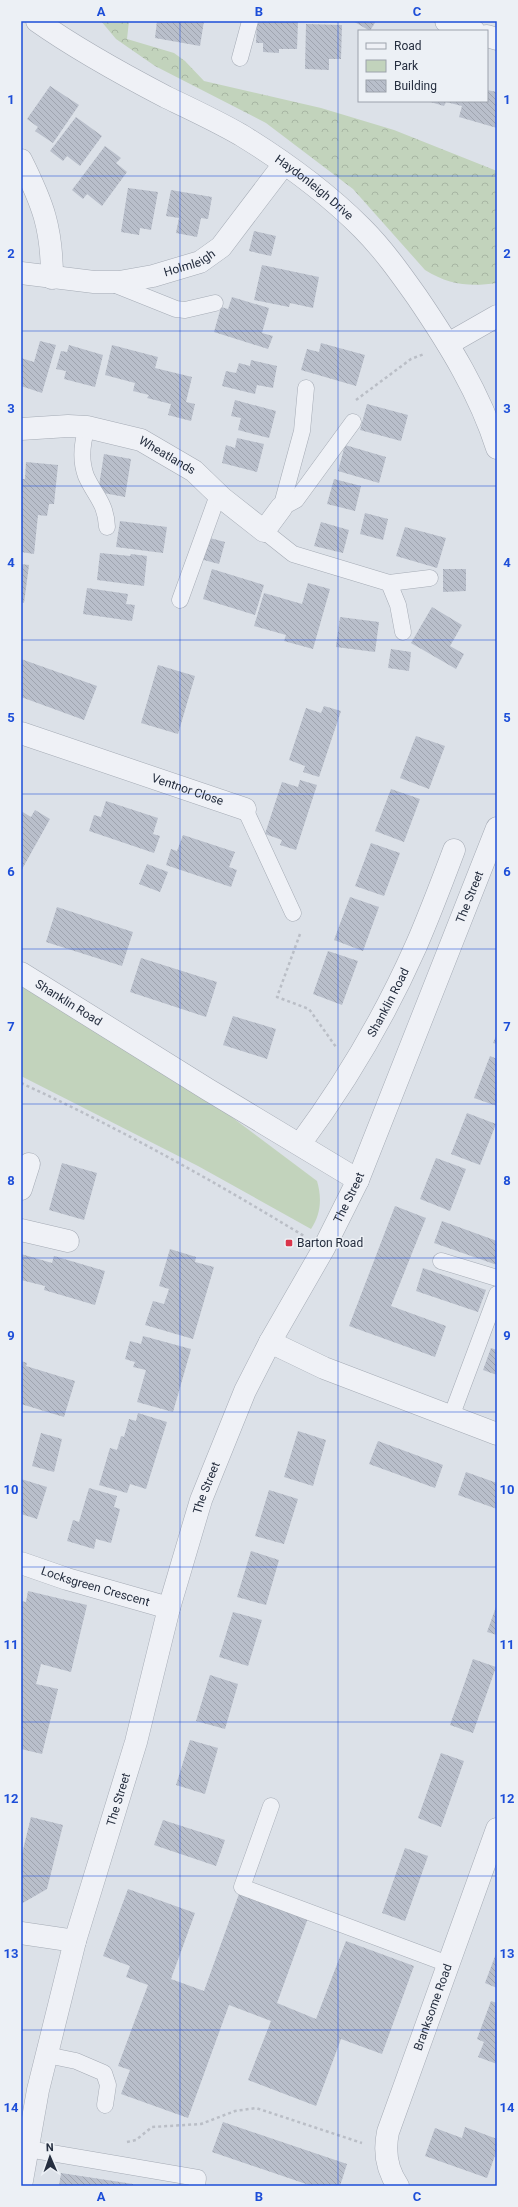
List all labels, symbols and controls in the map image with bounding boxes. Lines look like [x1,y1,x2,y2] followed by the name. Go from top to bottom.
[97,4,106,19] text: A
[255,4,263,19] text: B
[413,4,422,19] text: C
[358,30,488,102] legend
[394,39,422,53] text: Road
[394,59,419,73] text: Park
[394,79,437,93] text: Building
[7,92,15,107] text: 1
[503,92,511,107] text: 1
[272,152,356,223] street label: Haydonleigh Drive
[7,246,15,261] text: 2
[162,246,218,279] street label: Holmleigh
[503,246,511,261] text: 2
[7,401,15,416] text: 3
[503,401,511,416] text: 3
[136,433,198,477] street label: Wheatlands
[7,555,15,570] text: 4
[503,555,511,570] text: 4
[7,710,15,725] text: 5
[503,710,511,725] text: 5
[150,771,225,808] street label: Ventnor Close
[7,864,15,879] text: 6
[503,864,511,879] text: 6
[453,869,486,925] street label: The Street
[364,966,412,1040] street label: Shanklin Road
[33,977,104,1029] street label: Shanklin Road
[7,1019,15,1034] text: 7
[503,1019,511,1034] text: 7
[331,1170,367,1225] street label: The Street
[7,1173,15,1188] text: 8
[503,1173,511,1188] text: 8
[297,1236,363,1250] place label: Barton Road
[284,1238,294,1248] marker: Barton Road
[7,1328,15,1343] text: 9
[503,1328,511,1343] text: 9
[190,1460,223,1516] street label: The Street
[4,1482,18,1497] text: 10
[500,1482,514,1497] text: 10
[39,1564,151,1609] street label: Locksgreen Crescent
[4,1637,18,1652] text: 11
[500,1637,514,1652] text: 11
[104,1771,133,1828] street label: The Street
[4,1791,18,1806] text: 12
[500,1791,514,1806] text: 12
[4,1946,18,1961] text: 13
[500,1946,514,1961] text: 13
[411,1962,455,2052] street label: Branksome Road
[4,2100,19,2115] text: 14
[500,2100,515,2115] text: 14
[30,2137,70,2177] north arrow
[46,2141,54,2154] text: N
[97,2189,106,2204] text: A
[255,2189,263,2204] text: B
[413,2189,422,2204] text: C

